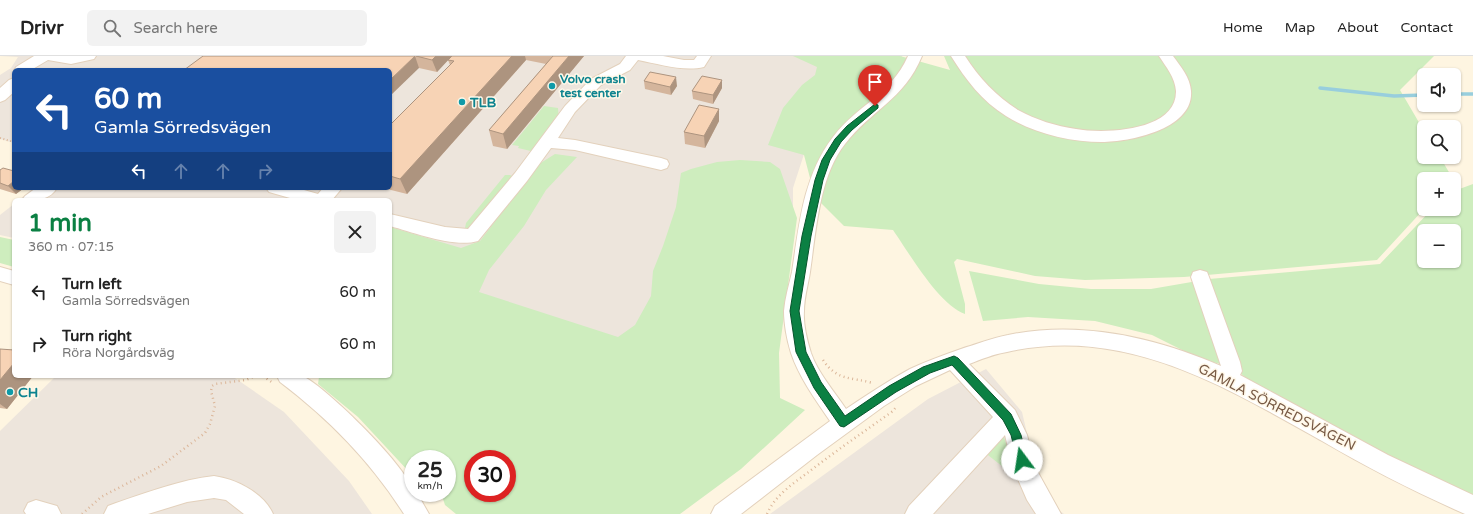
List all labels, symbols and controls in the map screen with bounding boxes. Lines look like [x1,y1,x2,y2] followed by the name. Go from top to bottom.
[87,10,367,46] search box
[20,17,63,39] text: Drivr
[101,17,123,39] icon: search
[133,19,218,37] text: Search here
[1223,19,1263,36] text: Home
[1285,19,1315,36] text: Map
[1337,19,1379,36] text: About
[1401,19,1453,36] text: Contact
[858,65,892,106] pin
[1417,68,1461,268] map controls
[1417,68,1461,112] button: sound
[864,71,886,93] icon: arrive
[559,72,625,100] place label: Volvo crash test center
[547,81,557,91] marker: Volvo crash test center
[94,82,162,116] text: 60 m
[28,84,80,136] icon: left
[469,94,497,111] place label: TLB
[457,97,467,107] marker: TLB
[94,116,271,138] text: Gamla Sörredsvägen
[1417,120,1461,164] button: search
[128,160,150,182] icon: left
[170,160,192,182] icon: ahead
[212,160,234,182] icon: ahead
[254,160,276,182] icon: right
[1417,172,1461,216] button: +
[28,209,92,238] text: 1 min
[334,211,376,253] button: close
[1417,224,1461,268] button: −
[28,239,114,255] text: 360 m · 07:15
[62,275,122,293] text: Turn left
[28,281,50,303] icon: left
[339,283,376,301] text: 60 m
[62,293,190,309] text: Gamla Sörredsvägen
[62,327,132,345] text: Turn right
[28,333,50,355] icon: right
[339,335,376,353] text: 60 m
[62,345,175,361] text: Röra Norgårdsväg
[1195,360,1359,454] street label: GAMLA SÖRREDSVÄGEN
[18,384,38,401] place label: CH
[5,387,15,397] marker: CH
[1001,439,1043,481] position arrow
[464,450,516,502] speed limit sign: 30
[417,459,443,483] text: 25
[417,480,443,492] text: km/h

